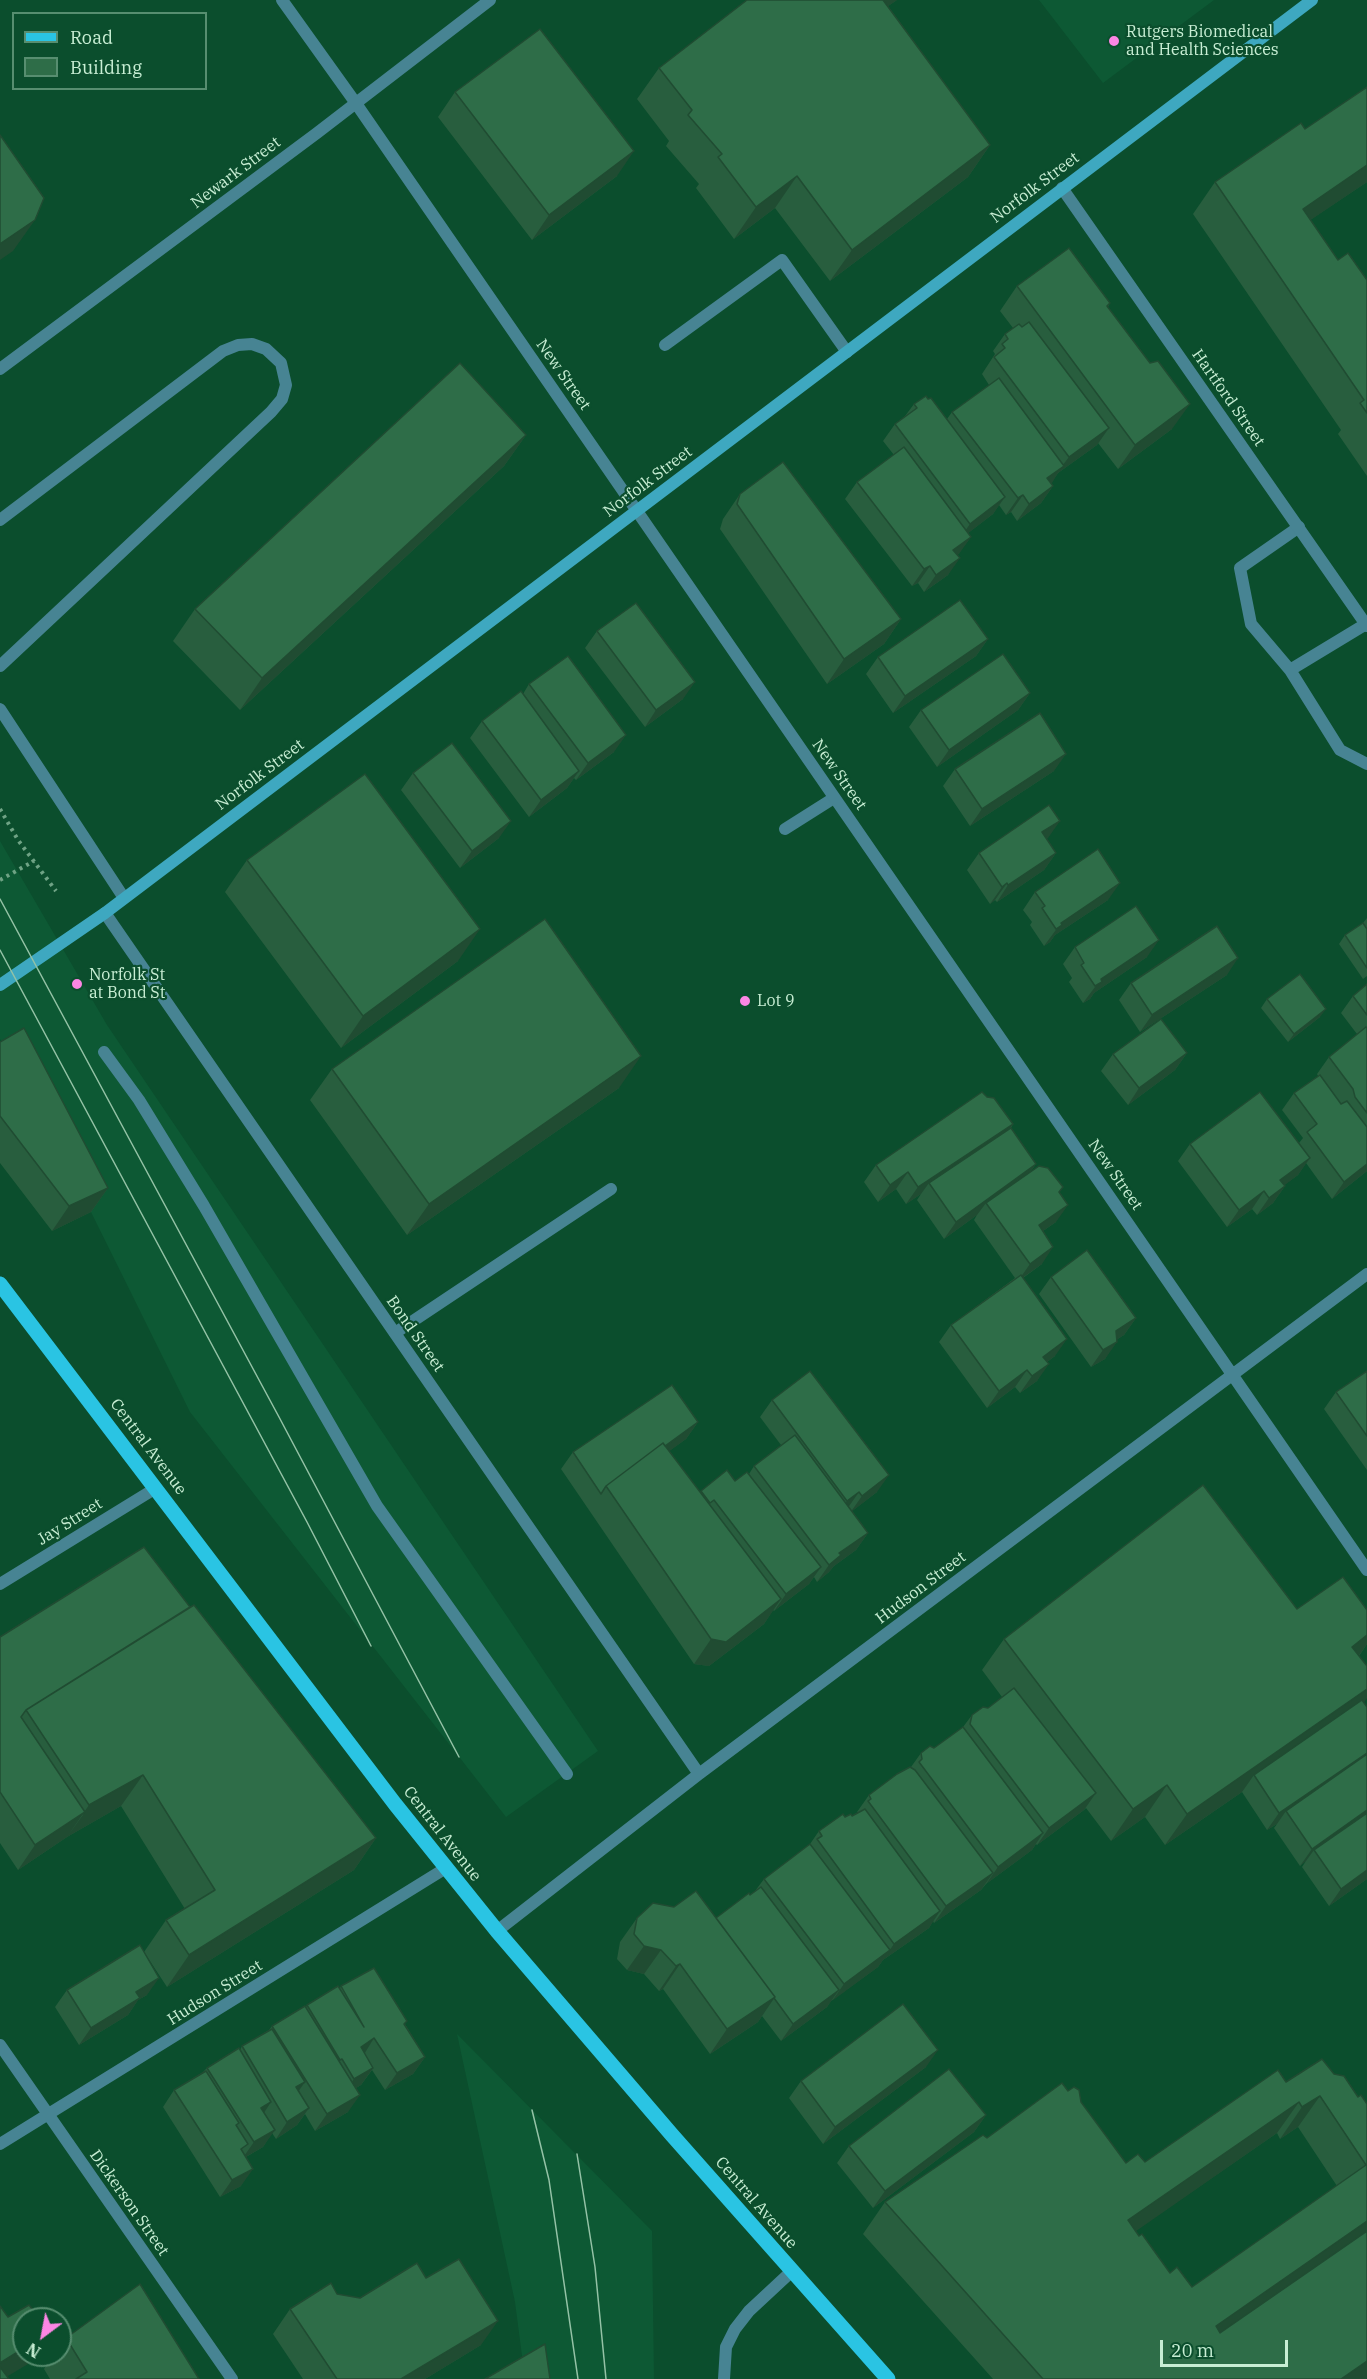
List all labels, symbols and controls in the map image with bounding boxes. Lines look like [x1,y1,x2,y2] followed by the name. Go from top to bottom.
[12,12,207,90] legend
[1126,22,1279,60] place label: Rutgers Biomedical and Health Sciences
[70,26,113,49] text: Road
[1107,34,1121,48] marker: Rutgers Biomedical and Health Sciences
[70,56,142,79] text: Building
[187,133,285,213] street label: Newark Street
[987,148,1083,228] street label: Norfolk Street
[532,336,594,414] street label: New Street
[1187,346,1269,450] street label: Hartford Street
[600,442,696,522] street label: Norfolk Street
[212,735,308,815] street label: Norfolk Street
[808,736,870,814] street label: New Street
[89,965,165,1003] place label: Norfolk St at Bond St
[70,977,84,991] marker: Norfolk St at Bond St
[757,991,794,1011] place label: Lot 9
[738,994,752,1008] marker: Lot 9
[1084,1136,1146,1214] street label: New Street
[382,1292,448,1376] street label: Bond Street
[106,1395,190,1499] street label: Central Avenue
[34,1495,106,1549] street label: Jay Street
[872,1548,970,1628] street label: Hudson Street
[399,1783,485,1885] street label: Central Avenue
[164,1956,266,2030] street label: Hudson Street
[85,2146,173,2260] street label: Dickerson Street
[711,2153,801,2253] street label: Central Avenue
[12,2307,72,2367] north arrow
[1163,2328,1290,2366] scale bar
[23,2339,44,2362] text: N
[1171,2339,1214,2362] text: 20 m

